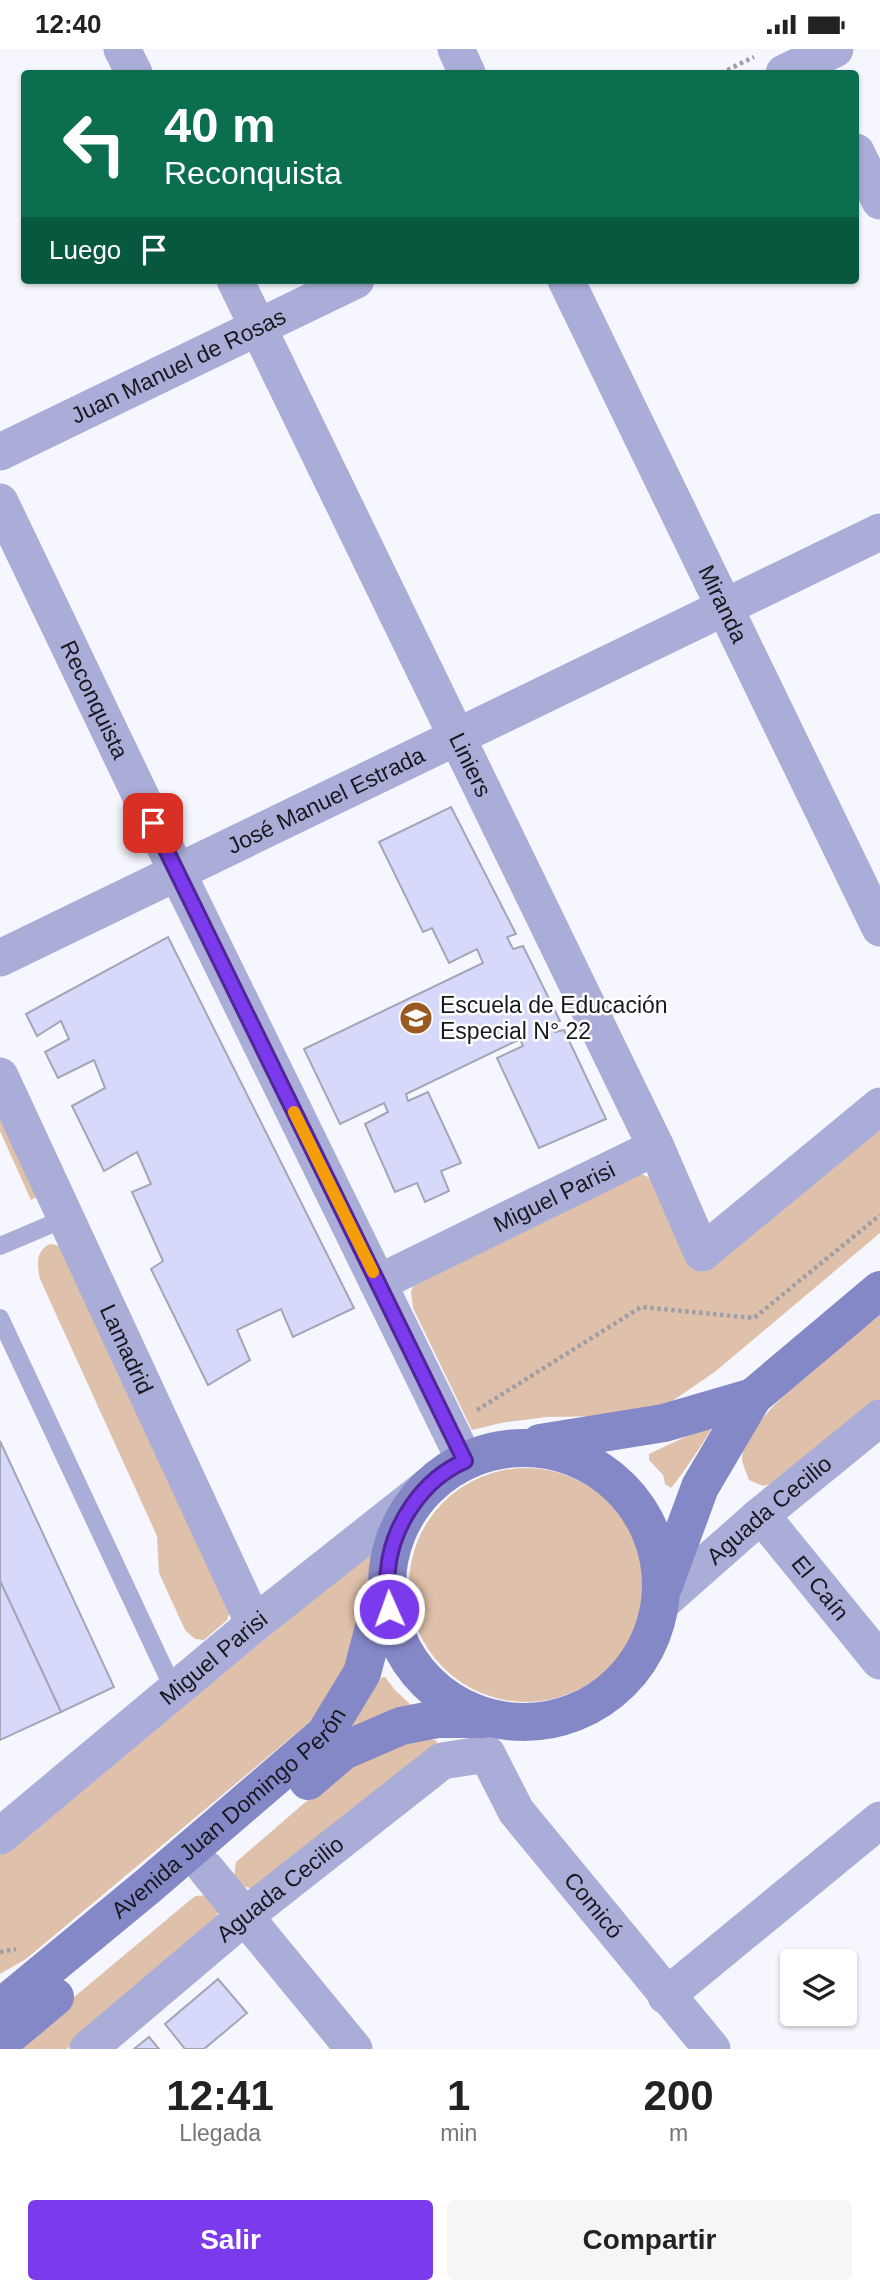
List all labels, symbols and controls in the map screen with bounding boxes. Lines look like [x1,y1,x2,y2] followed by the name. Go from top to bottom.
[35,9,102,39] text: 12:40
[49,98,140,189] icon: left
[164,98,276,152] text: 40 m
[164,155,342,191] text: Reconquista
[135,231,173,269] icon: arrive
[49,235,121,265] text: Luego
[67,303,290,429] street label: Juan Manuel de Rosas
[693,561,753,647] street label: Miranda
[55,636,134,763] street label: Reconquista
[444,729,497,801] street label: Liniers
[223,741,429,859] street label: José Manuel Estrada
[123,793,183,853] pin
[134,804,172,842] icon: arrive
[440,992,668,1044] place label: Escuela de Educación Especial N° 22
[397,999,435,1037] school or university icon: Escuela de Educación Especial N° 22
[489,1156,619,1237] street label: Miguel Parisi
[95,1300,159,1398] street label: Lamadrid
[701,1450,836,1570] street label: Aguada Cecilio
[786,1550,854,1625] street label: El Caín
[352,1572,426,1646] position arrow
[155,1606,272,1710] street label: Miguel Parisi
[106,1703,351,1924] street label: Avenida Juan Domingo Perón
[211,1831,349,1947] street label: Aguada Cecilio
[559,1867,628,1944] street label: Comicó
[780,1949,857,2026] map controls
[780,1949,857,2026] button: layers
[166,2072,274,2119] text: 12:41
[447,2072,470,2119] text: 1
[644,2072,714,2119] text: 200
[179,2120,261,2146] text: Llegada
[440,2120,477,2146] text: min
[669,2120,688,2146] text: m
[28,2200,433,2280] button: Salir
[447,2200,852,2280] button: Compartir

